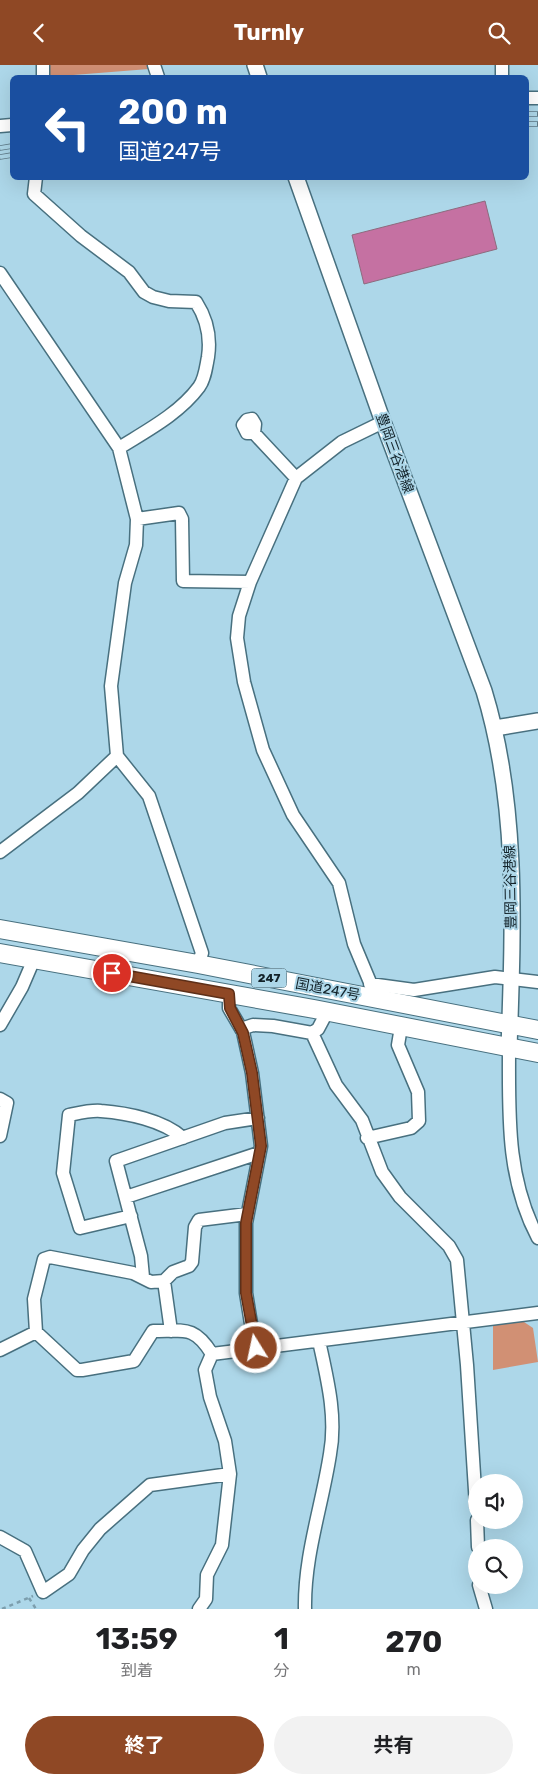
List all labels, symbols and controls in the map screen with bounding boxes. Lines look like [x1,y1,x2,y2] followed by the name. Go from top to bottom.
[25,19,53,47] icon: back
[234,19,304,46] text: Turnly
[485,19,513,47] icon: search
[118,91,228,133] text: 200 m
[35,95,100,160] icon: left
[118,138,221,165] text: 国道247号
[372,411,417,496] street label: 豊岡三谷港線
[501,845,520,929] street label: 豊岡三谷港線
[91,952,133,994] pin
[98,959,126,987] icon: arrive
[252,969,286,987] road number: 247
[294,975,362,1004] street label: 国道247号
[229,1321,281,1373] position arrow
[468,1474,523,1594] map controls
[468,1474,523,1529] button: sound
[468,1539,523,1594] button: search
[96,1621,178,1657] text: 13:59
[274,1621,289,1657] text: 1
[385,1624,442,1660] text: 270
[407,1660,421,1679] text: m
[121,1661,153,1680] text: 到着
[273,1661,289,1680] text: 分
[25,1716,264,1774] button: 終了
[274,1716,513,1774] button: 共有

